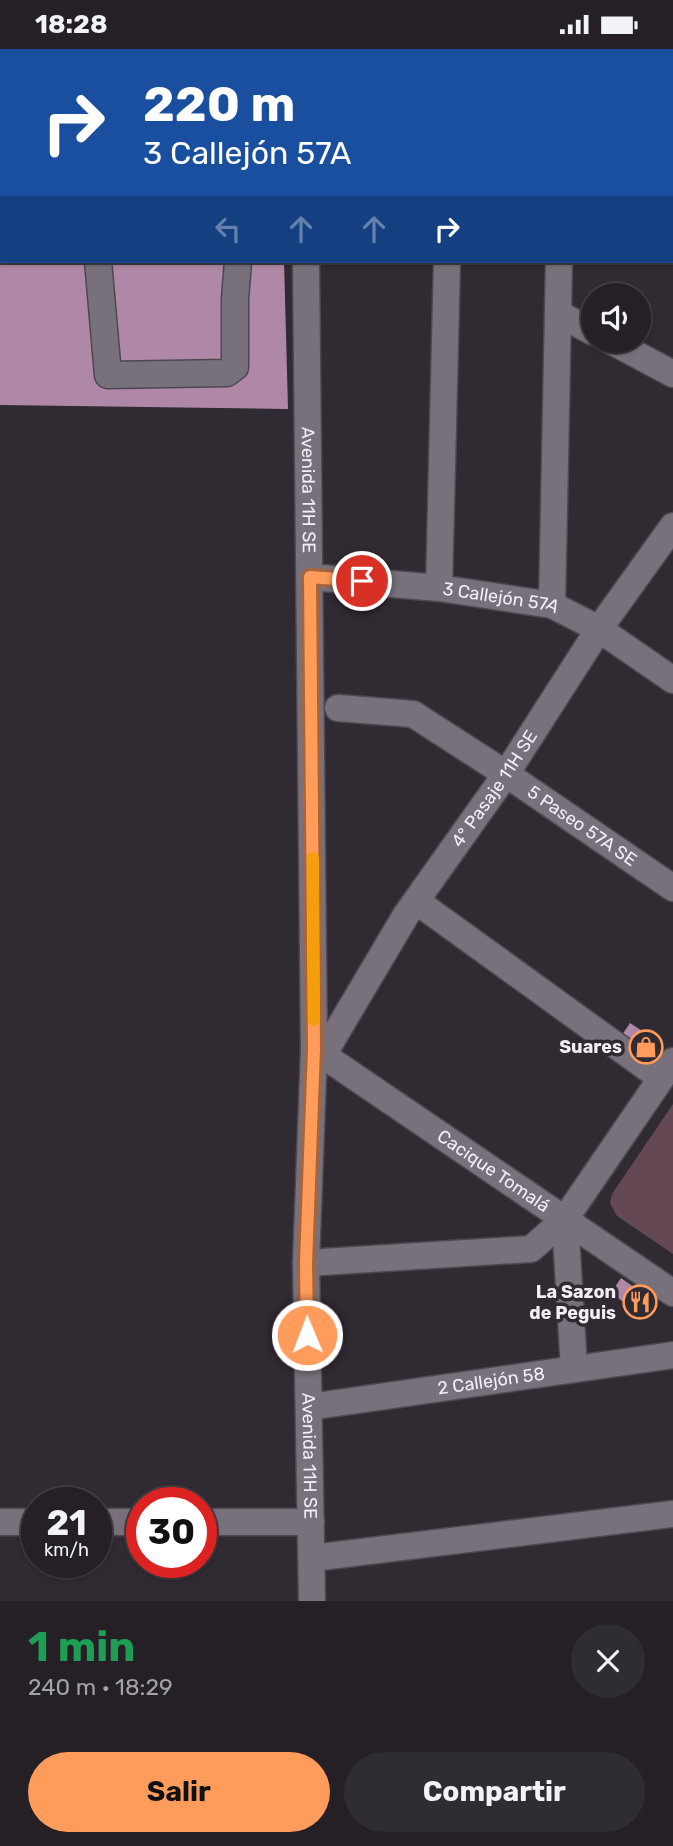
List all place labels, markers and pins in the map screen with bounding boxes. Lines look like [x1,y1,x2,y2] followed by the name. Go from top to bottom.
[332,551,392,611] pin
[627,1028,665,1066] shop icon: Suares
[559,1036,622,1058] place label: Suares
[529,1281,616,1324] place label: La Sazon de Peguis
[621,1283,659,1321] restaurant icon: La Sazon de Peguis

